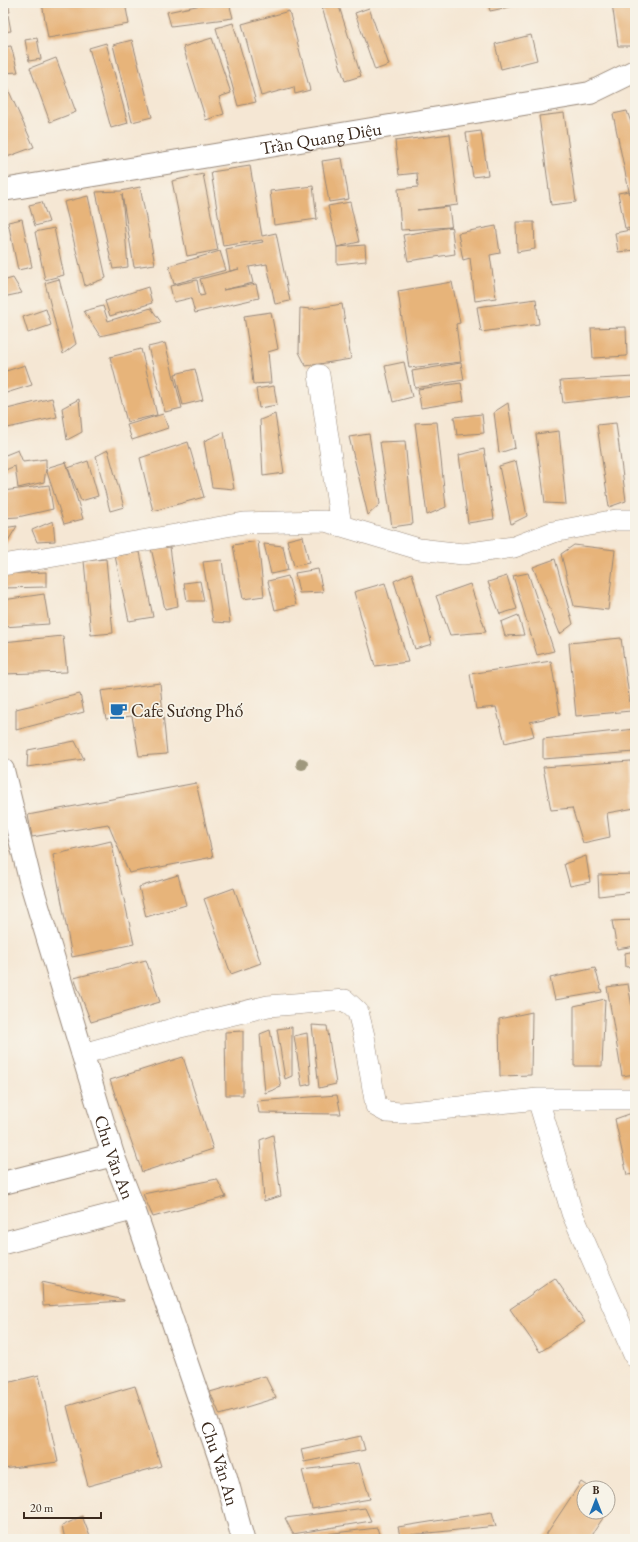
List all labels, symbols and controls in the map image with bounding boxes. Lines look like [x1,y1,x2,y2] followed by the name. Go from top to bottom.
[258,116,383,159] street label: Trần Quang Diệu
[131,699,244,722] place label: Cafe Sương Phố
[108,700,128,720] cafe icon: Cafe Sương Phố
[90,1112,141,1203] street label: Chu Văn An
[196,1418,245,1509] street label: Chu Văn An
[576,1480,616,1520] north arrow
[593,1483,600,1497] text: B
[24,1494,101,1520] scale bar
[30,1500,54,1516] text: 20 m

